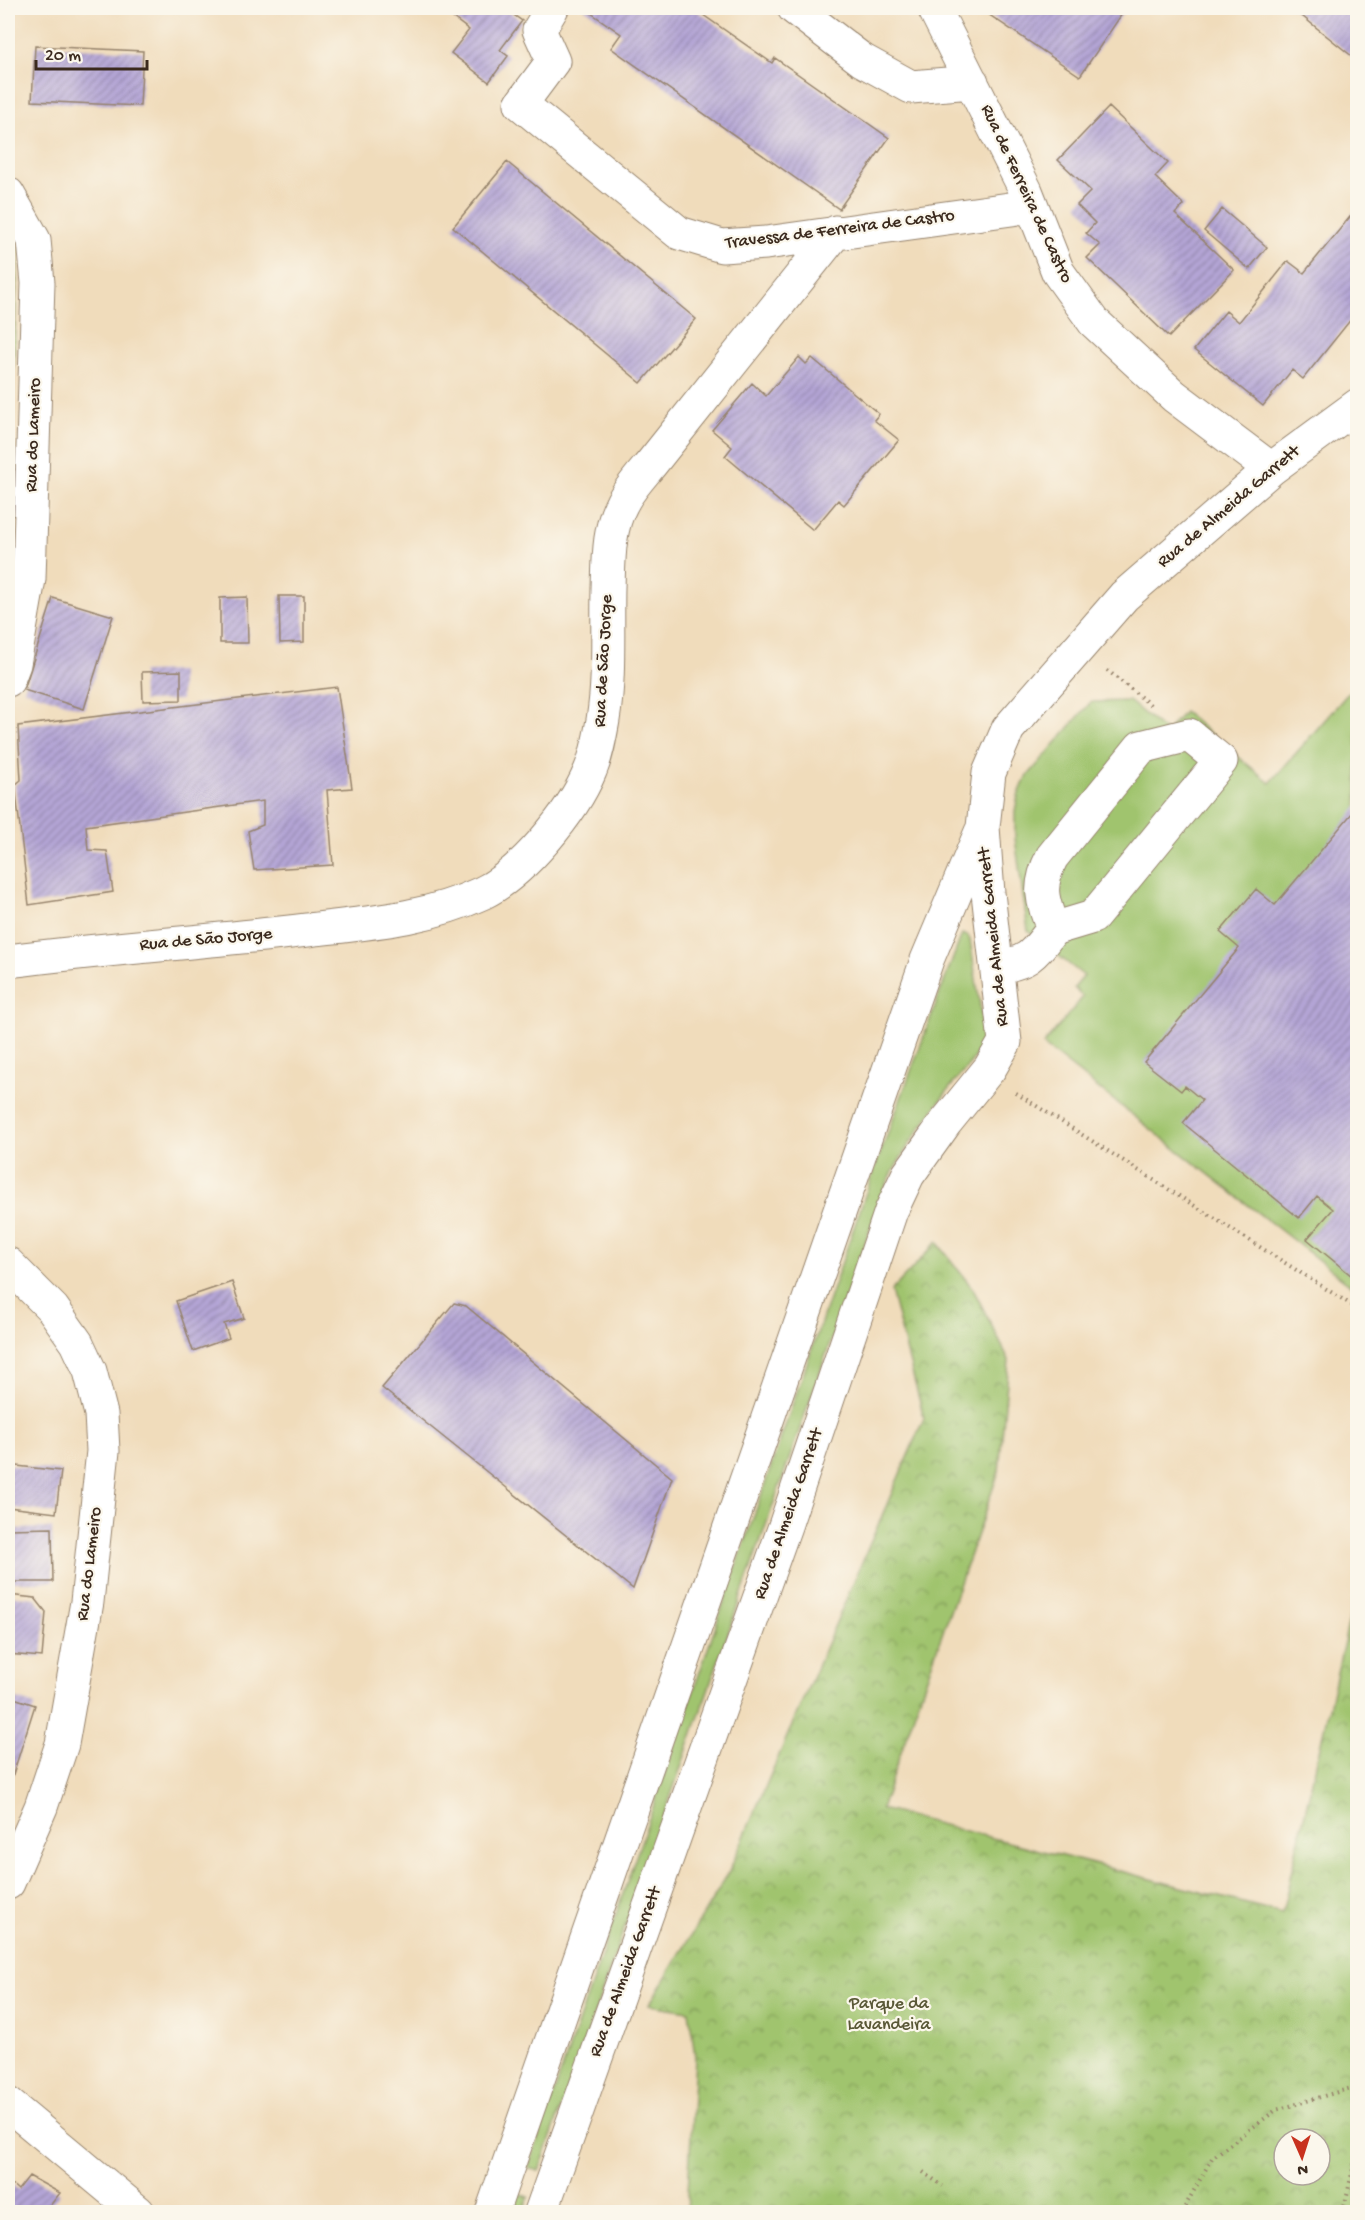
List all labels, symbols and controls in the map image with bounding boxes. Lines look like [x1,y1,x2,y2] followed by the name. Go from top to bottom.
[36,33,147,71] scale bar
[45,46,81,67] text: 20 m
[975,101,1077,287] street label: Rua de Ferreira de Castro
[723,206,956,255] street label: Travessa de Ferreira de Castro
[22,377,46,493] street label: Rua do Lameiro
[1153,440,1306,573] street label: Rua de Almeida Garrett
[590,593,618,728] street label: Rua de São Jorge
[974,845,1014,1027] street label: Rua de Almeida Garrett
[139,924,274,956] street label: Rua de São Jorge
[750,1424,829,1602] street label: Rua de Almeida Garrett
[73,1506,107,1622] street label: Rua do Lameiro
[585,1882,667,2060] street label: Rua de Almeida Garrett
[847,1994,932,2036] park label: Parque da Lavandeira
[1272,2127,1332,2187] north arrow
[1296,2159,1308,2178] text: N

